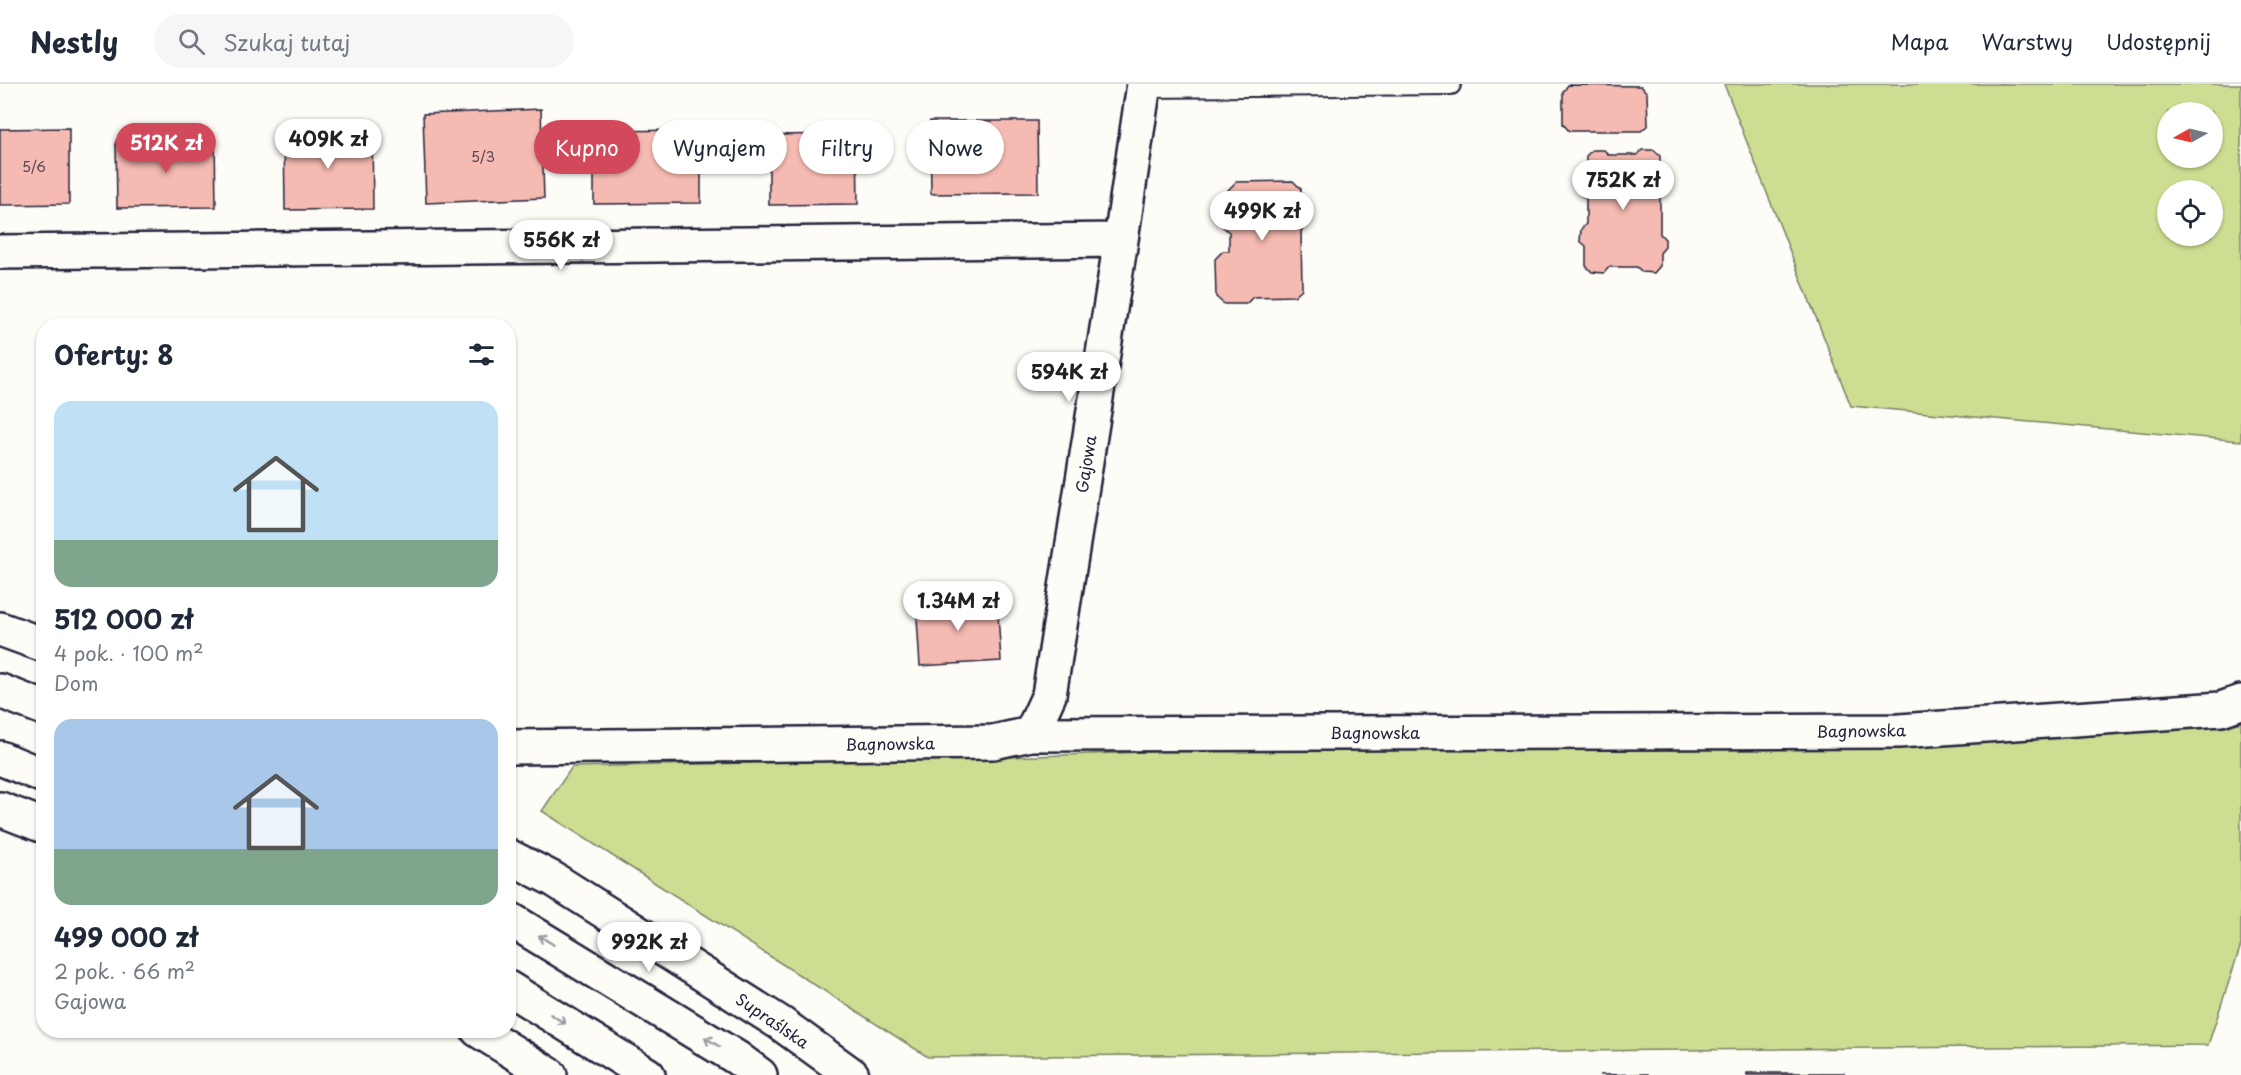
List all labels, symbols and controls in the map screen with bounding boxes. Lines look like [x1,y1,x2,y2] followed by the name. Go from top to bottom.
[154,14,574,68] search box
[30,20,118,63] text: Nestly
[175,25,208,58] icon: search
[223,25,350,58] text: Szukaj tutaj
[1891,25,1949,57] text: Mapa
[1982,25,2073,57] text: Warstwy
[2106,25,2211,57] text: Udostępnij
[2157,102,2223,168] north arrow
[2157,102,2223,246] map controls
[273,119,383,170] pin: 409K zł
[534,120,640,174] chip: Kupno
[652,120,787,174] chip: Wynajem
[799,120,894,174] chip: Filtry
[906,120,1004,174] chip: Nowe
[111,123,221,174] pin: 512K zł
[289,123,367,153] text: 409K zł
[130,127,202,157] text: 512K zł
[471,146,495,167] house number: 5/3
[22,156,46,177] house number: 5/6
[1568,160,1678,211] pin: 752K zł
[1586,164,1660,194] text: 752K zł
[2157,180,2223,246] button: locate
[1207,191,1317,242] pin: 499K zł
[1224,195,1300,225] text: 499K zł
[506,220,616,271] pin: 556K zł
[523,224,599,254] text: 556K zł
[54,335,173,374] text: Oferty: 8
[465,338,498,371] icon: filters
[1014,352,1124,403] pin: 594K zł
[1031,356,1107,386] text: 594K zł
[1069,434,1101,494] street label: Gajowa
[222,440,330,548] icon: home
[896,581,1020,632] pin: 1.34M zł
[917,585,999,615] text: 1.34M zł
[54,599,193,638] text: 512 000 zł
[54,638,204,668] text: 4 pok. · 100 m²
[54,668,98,698] text: Dom
[1816,717,1906,743] street label: Bagnowska
[1330,720,1420,744] street label: Bagnowska
[845,730,935,756] street label: Bagnowska
[222,758,330,866] icon: home
[54,917,198,956] text: 499 000 zł
[594,922,704,973] pin: 992K zł
[611,926,687,956] text: 992K zł
[538,934,555,946] one-way arrow
[54,956,195,986] text: 2 pok. · 66 m²
[54,986,126,1016] text: Gajowa
[732,987,815,1053] street label: Supraślska
[549,1013,566,1025] one-way arrow
[704,1036,721,1048] one-way arrow

